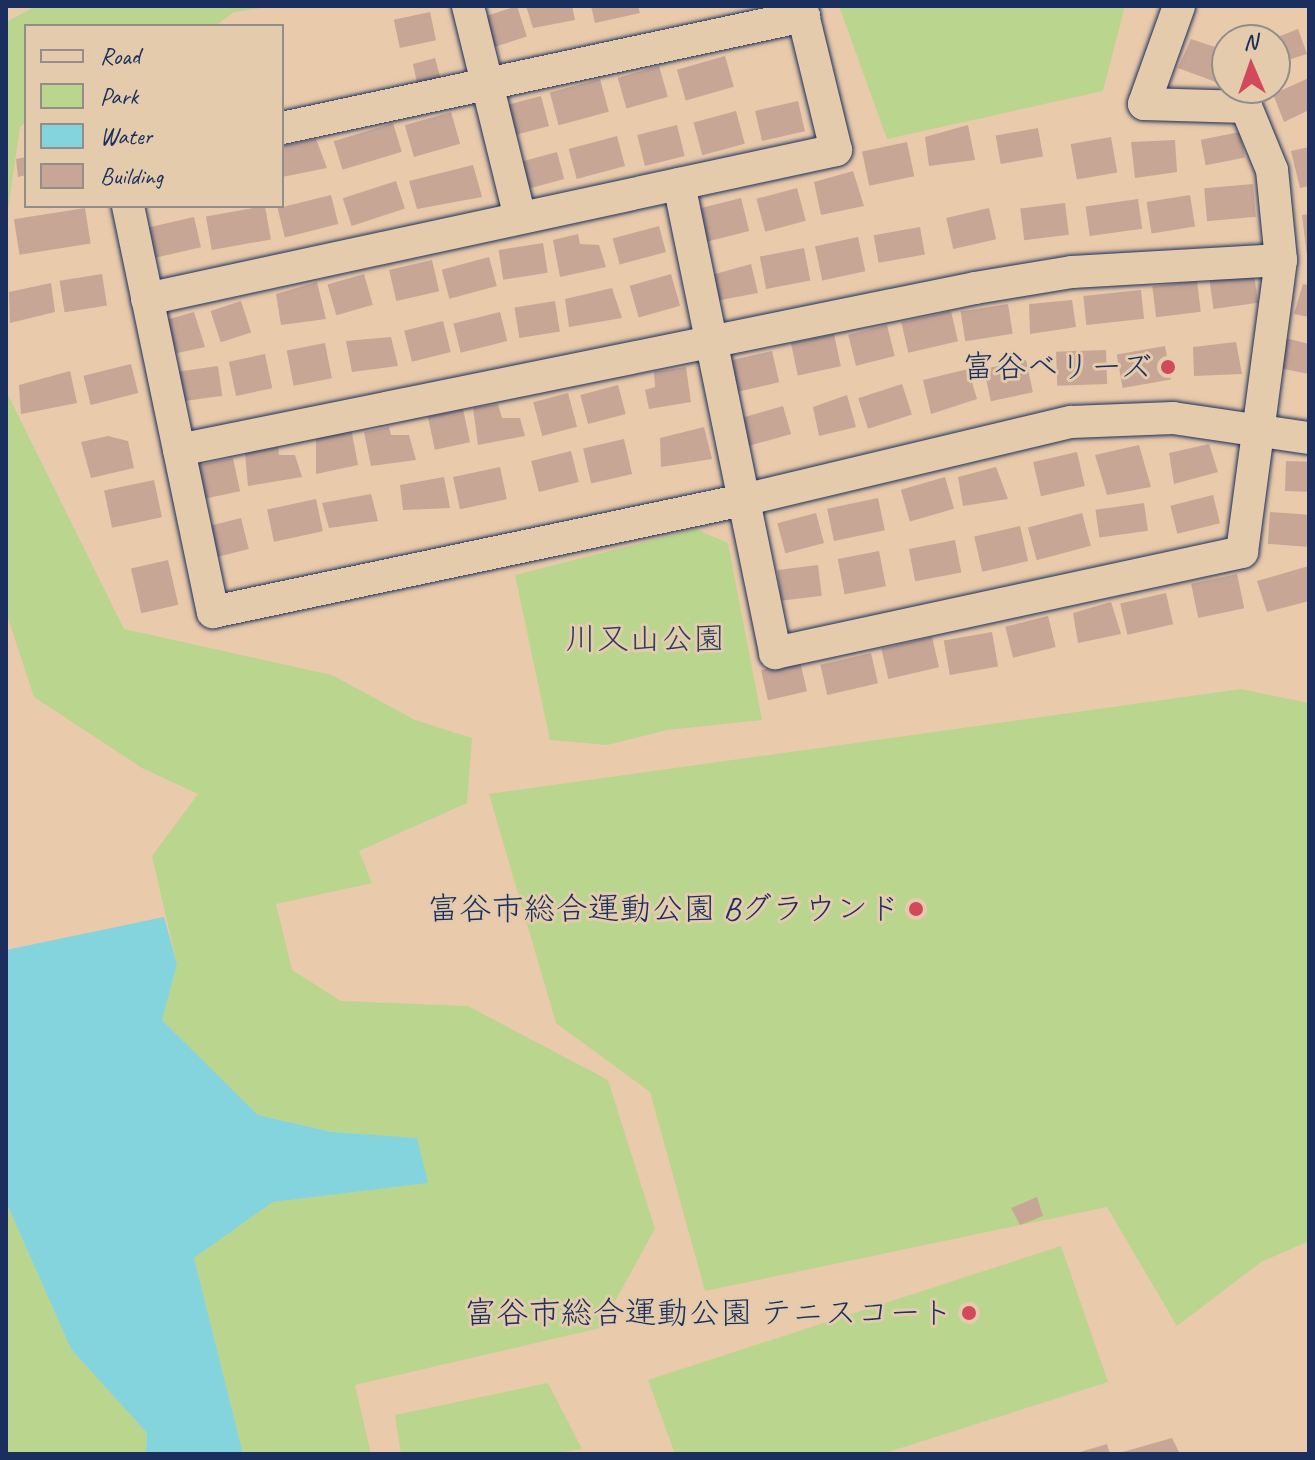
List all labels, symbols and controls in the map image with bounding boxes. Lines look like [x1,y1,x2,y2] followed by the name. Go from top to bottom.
[24,24,284,208] legend
[1211,24,1291,104] north arrow
[1243,28,1258,56] text: N
[100,41,140,71] text: Road
[100,81,138,111] text: Park
[100,121,152,151] text: Water
[100,161,163,191] text: Building
[960,348,1152,386] place label: 富谷ベリーズ
[1159,358,1177,376] marker: 富谷ベリーズ
[565,620,725,658] park label: 川又山公園
[428,890,900,928] place label: 富谷市総合運動公園 Bグラウンド
[907,900,925,918] marker: 富谷市総合運動公園 Bグラウンド
[465,1294,953,1332] place label: 富谷市総合運動公園 テニスコート
[960,1304,978,1322] marker: 富谷市総合運動公園 テニスコート

